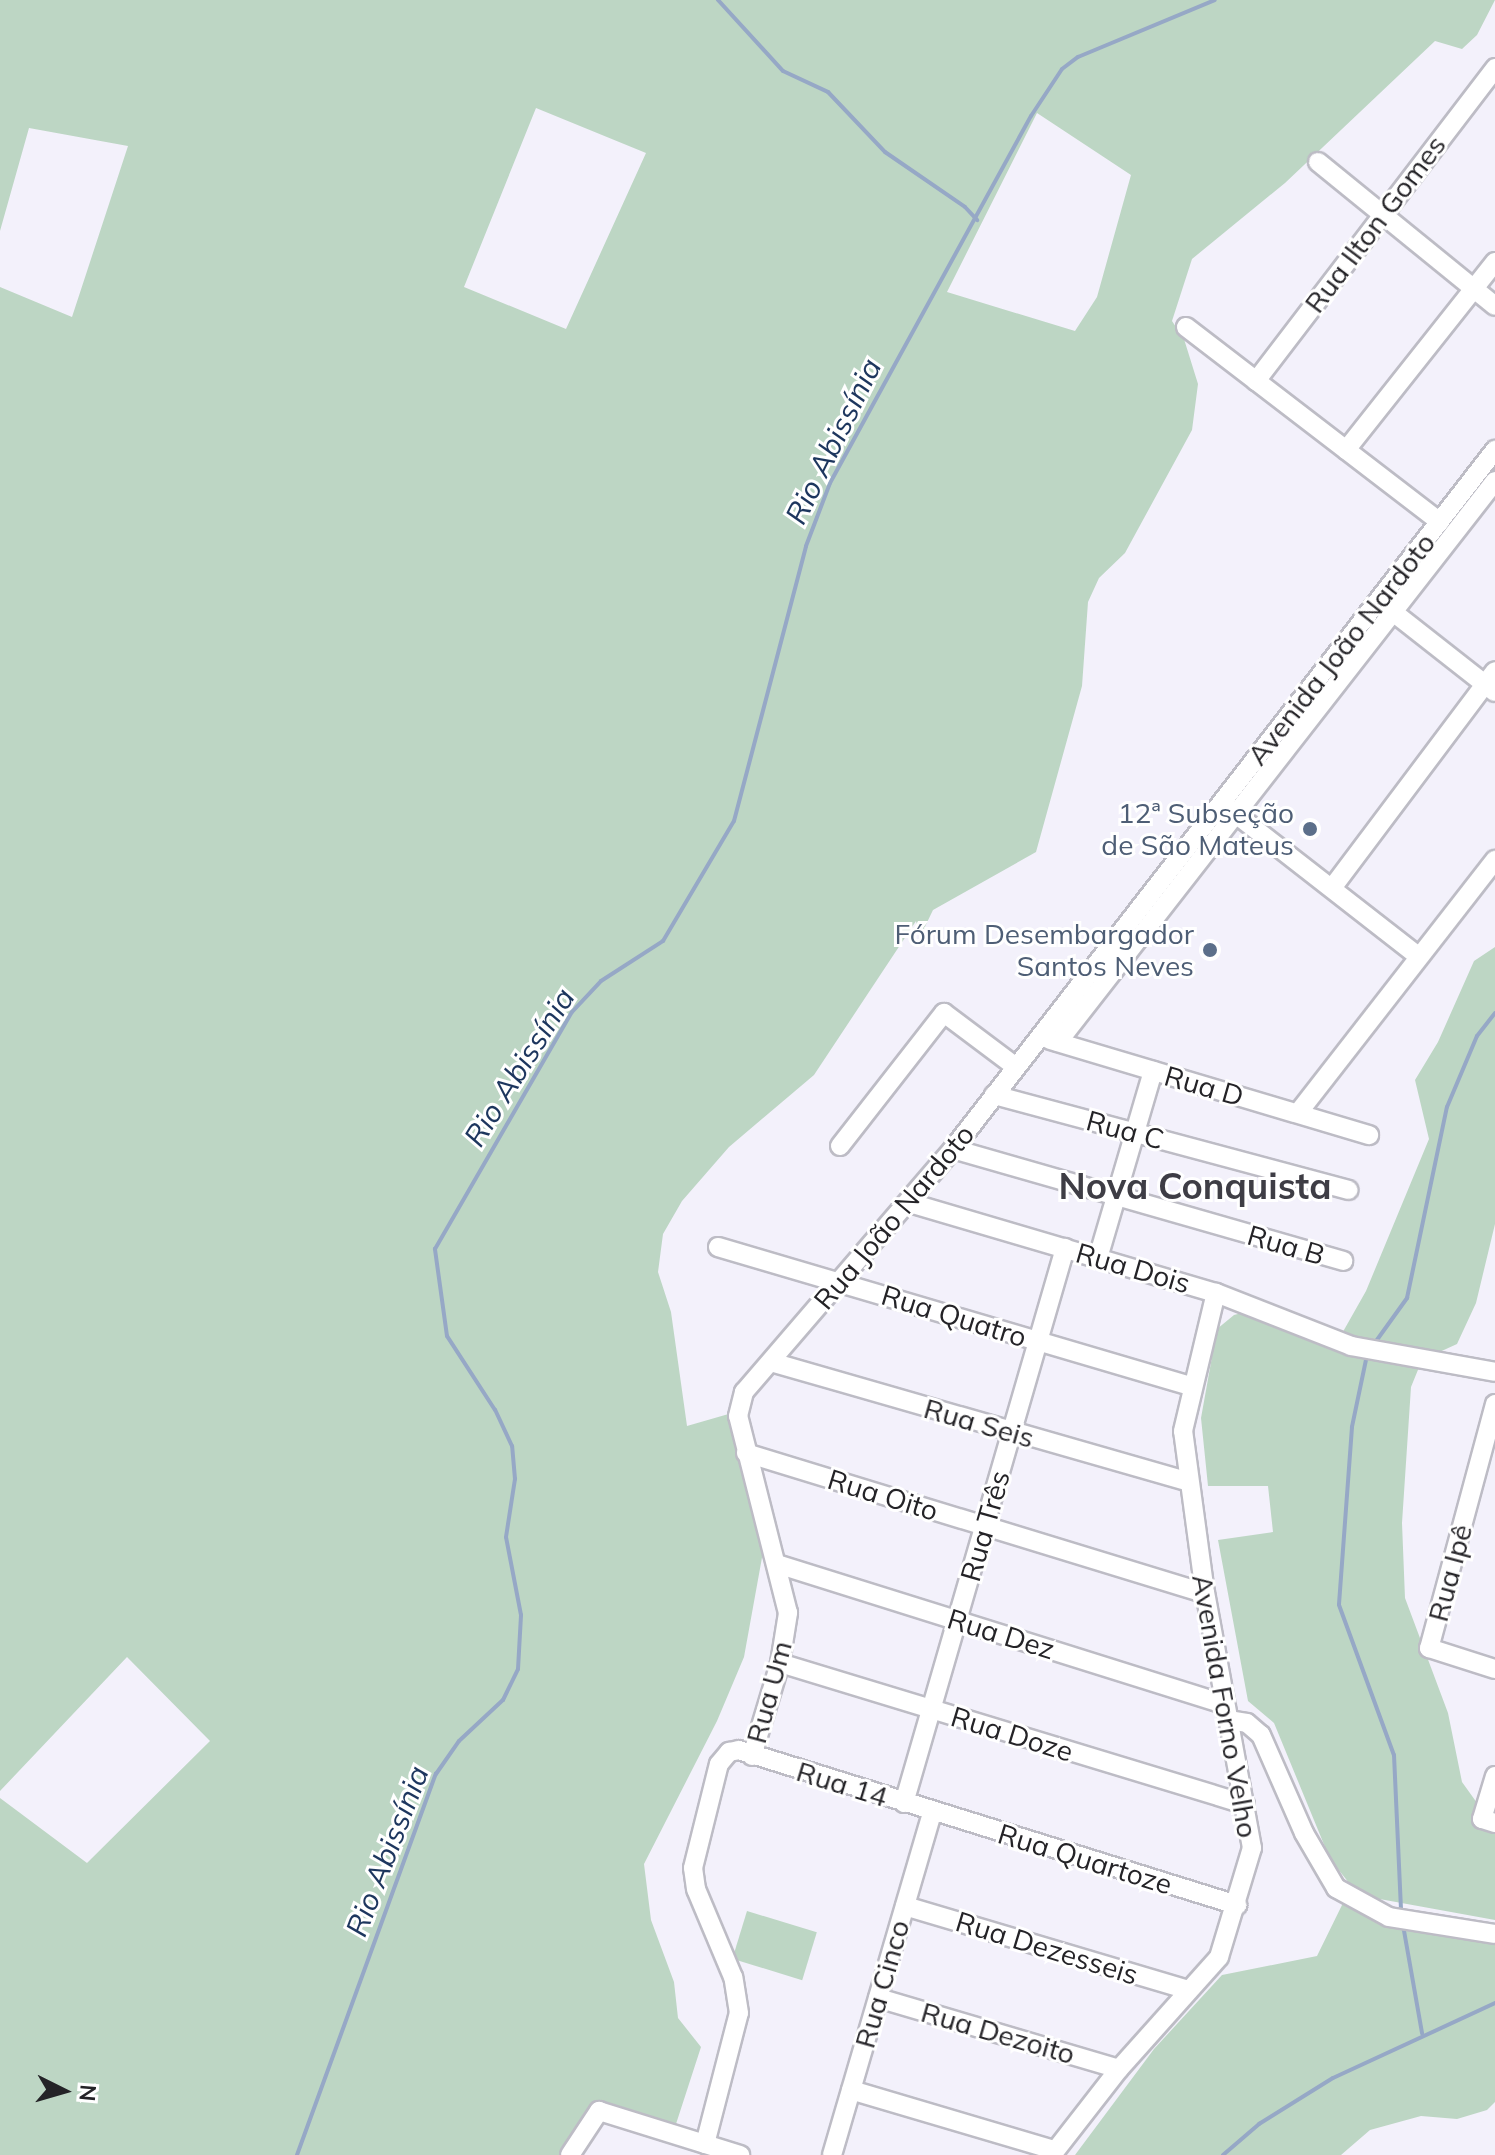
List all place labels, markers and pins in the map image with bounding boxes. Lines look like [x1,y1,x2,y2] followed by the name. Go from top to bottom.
[1101,796,1294,862] place label: 12ª Subseção de São Mateus
[1301,820,1319,838] marker: 12ª Subseção de São Mateus
[895,917,1194,983] place label: Fórum Desembargador Santos Neves
[1201,941,1219,959] marker: Fórum Desembargador Santos Neves

